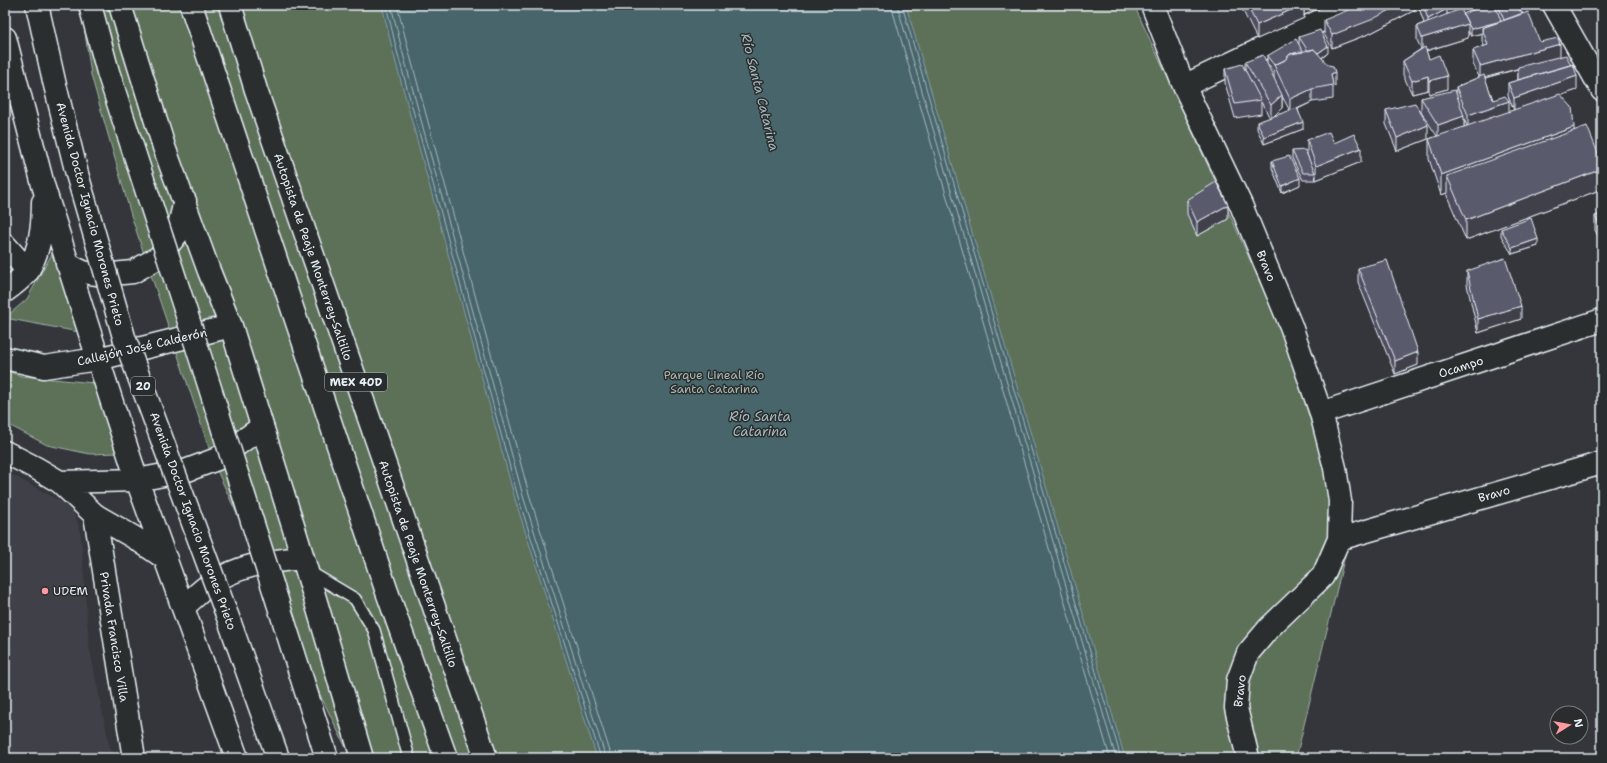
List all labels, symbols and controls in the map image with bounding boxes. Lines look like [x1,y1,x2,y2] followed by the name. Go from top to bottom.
[737,31,783,153] water label: Río Santa Catarina
[52,100,128,328] street label: Avenida Doctor Ignacio Morones Prieto
[270,151,356,363] street label: Autopista de Peaje Monterrey-Saltillo
[1252,248,1280,284] street label: Bravo
[76,324,208,370] street label: Callejón José Calderón
[1437,352,1485,382] street label: Ocampo
[664,367,764,397] park label: Parque Lineal Río Santa Catarina
[325,373,387,391] road number: MEX 40D
[131,377,155,395] road number: 20
[729,408,791,440] water label: Río Santa Catarina
[146,410,240,632] street label: Avenida Doctor Ignacio Morones Prieto
[375,458,461,670] street label: Autopista de Peaje Monterrey-Saltillo
[1476,482,1512,506] street label: Bravo
[96,571,132,704] street label: Privada Francisco Villa
[53,583,89,599] place label: UDEM
[40,586,50,596] marker: UDEM
[1230,674,1250,708] street label: Bravo
[1549,705,1589,745] north arrow
[1570,717,1587,729] text: N

